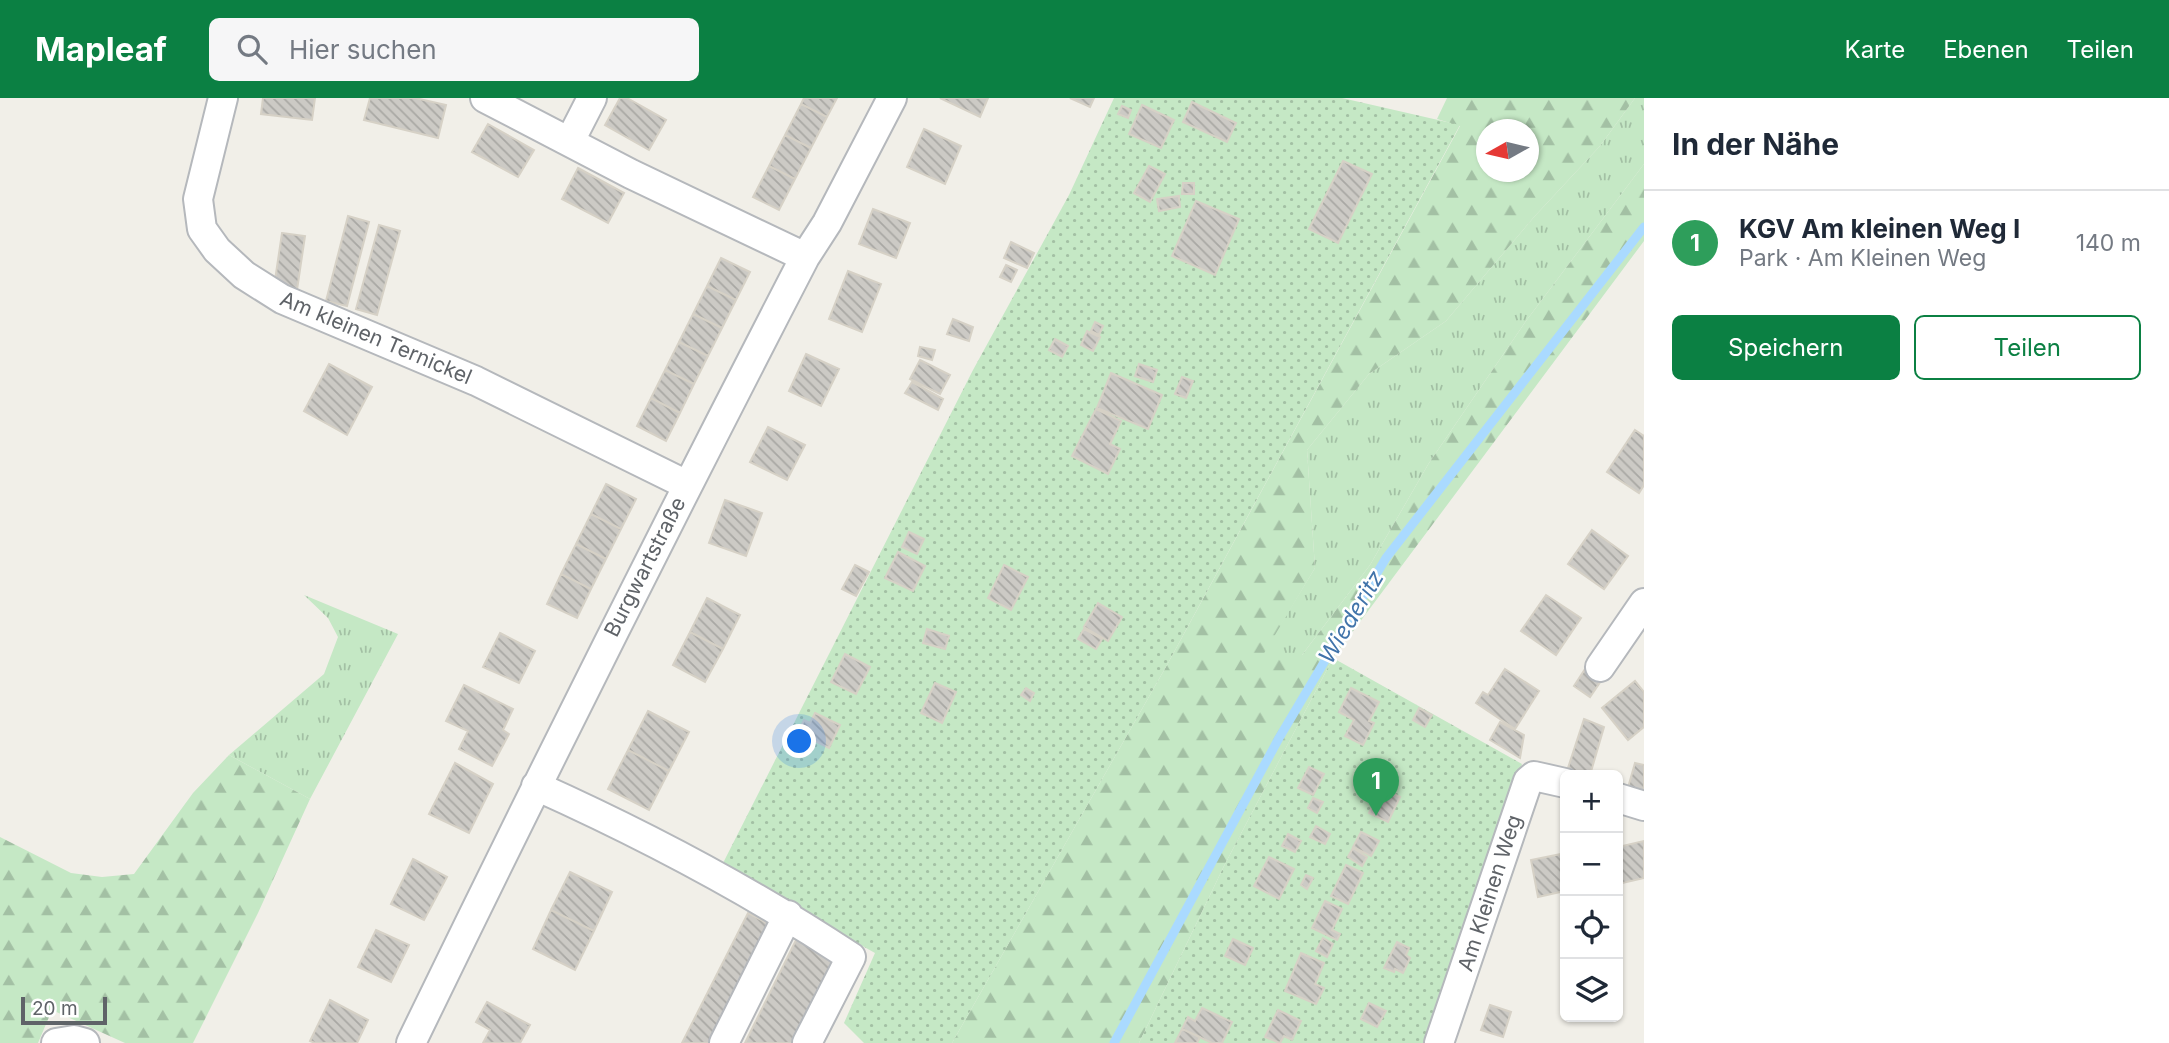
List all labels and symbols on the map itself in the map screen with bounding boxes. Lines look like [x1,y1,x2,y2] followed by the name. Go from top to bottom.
[1476,119,1539,182] north arrow
[277,286,476,389] street label: Am kleinen Ternickel
[599,493,690,641] street label: Burgwartstraße
[1312,565,1390,669] water label: Wiederitz
[782,724,816,758] your location
[1353,758,1399,816] pin: 1
[1452,811,1527,974] street label: Am Kleinen Weg
[21,994,107,1026] scale bar

